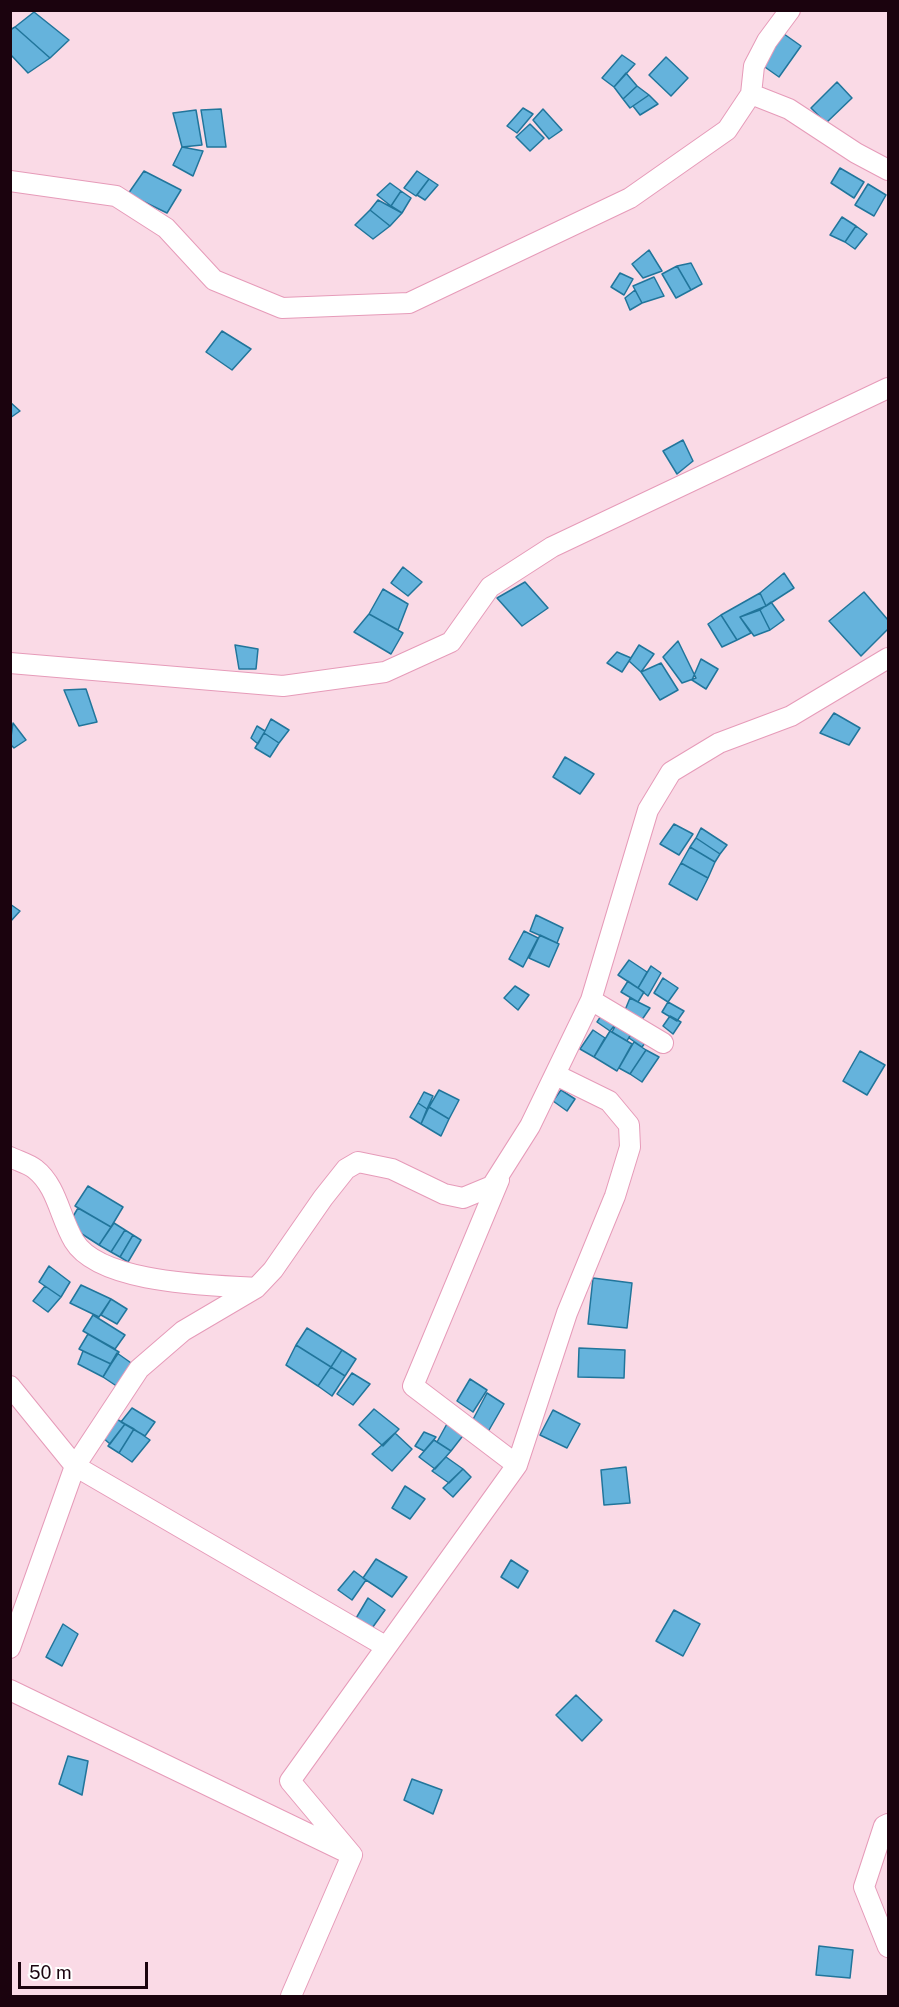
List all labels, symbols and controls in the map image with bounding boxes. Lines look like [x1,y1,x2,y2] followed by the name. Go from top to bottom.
[21,1950,152,1988] scale bar
[29,1962,72,1983] text: 50 m

